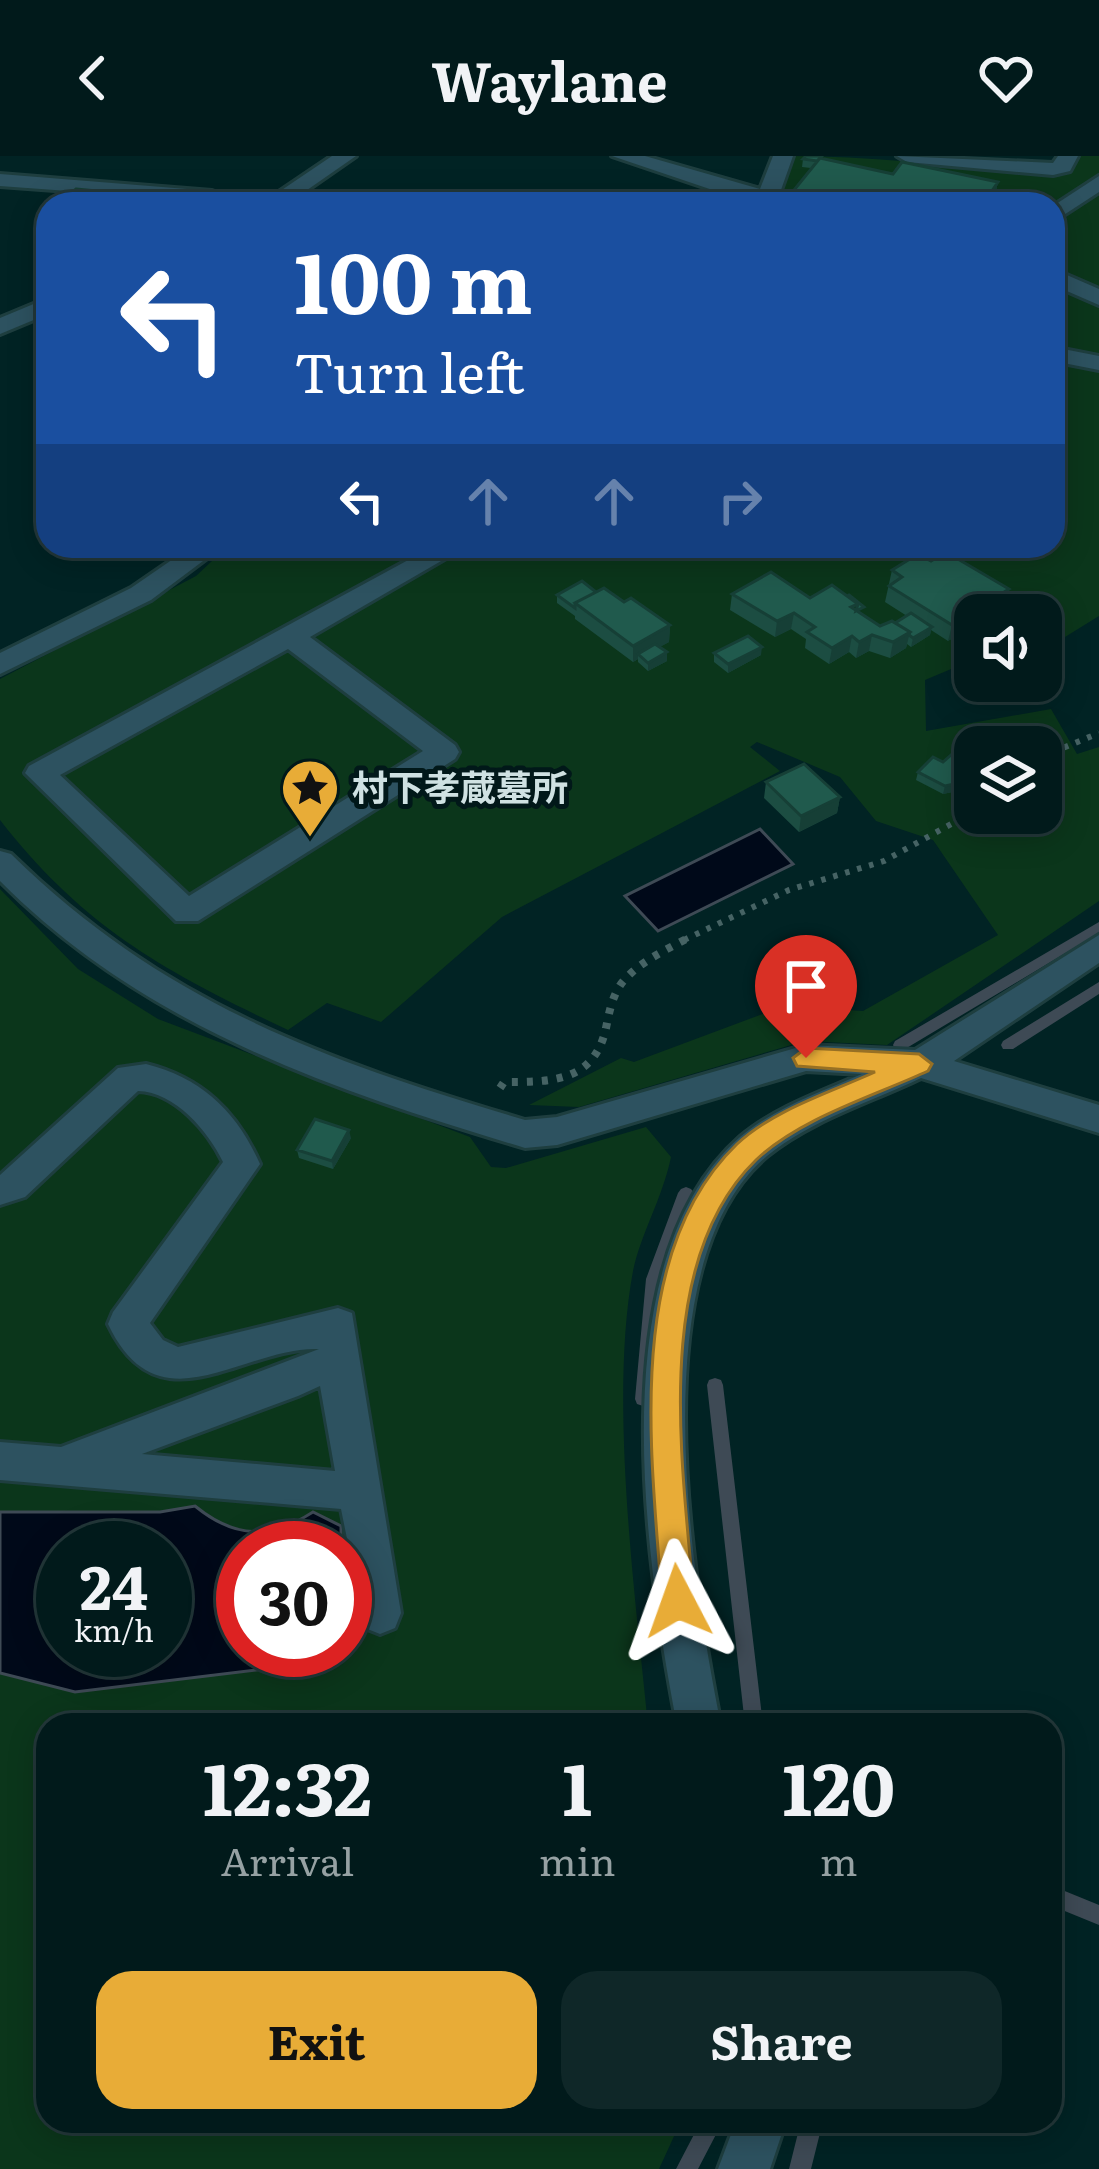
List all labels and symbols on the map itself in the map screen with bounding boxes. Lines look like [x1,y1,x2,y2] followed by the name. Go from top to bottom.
[279,757,341,839] place icon: 村下孝蔵墓所
[352,759,568,812] place label: 村下孝蔵墓所
[755,935,857,1058] pin
[216,1521,372,1677] speed limit sign: 30
[615,1538,741,1664] position arrow

